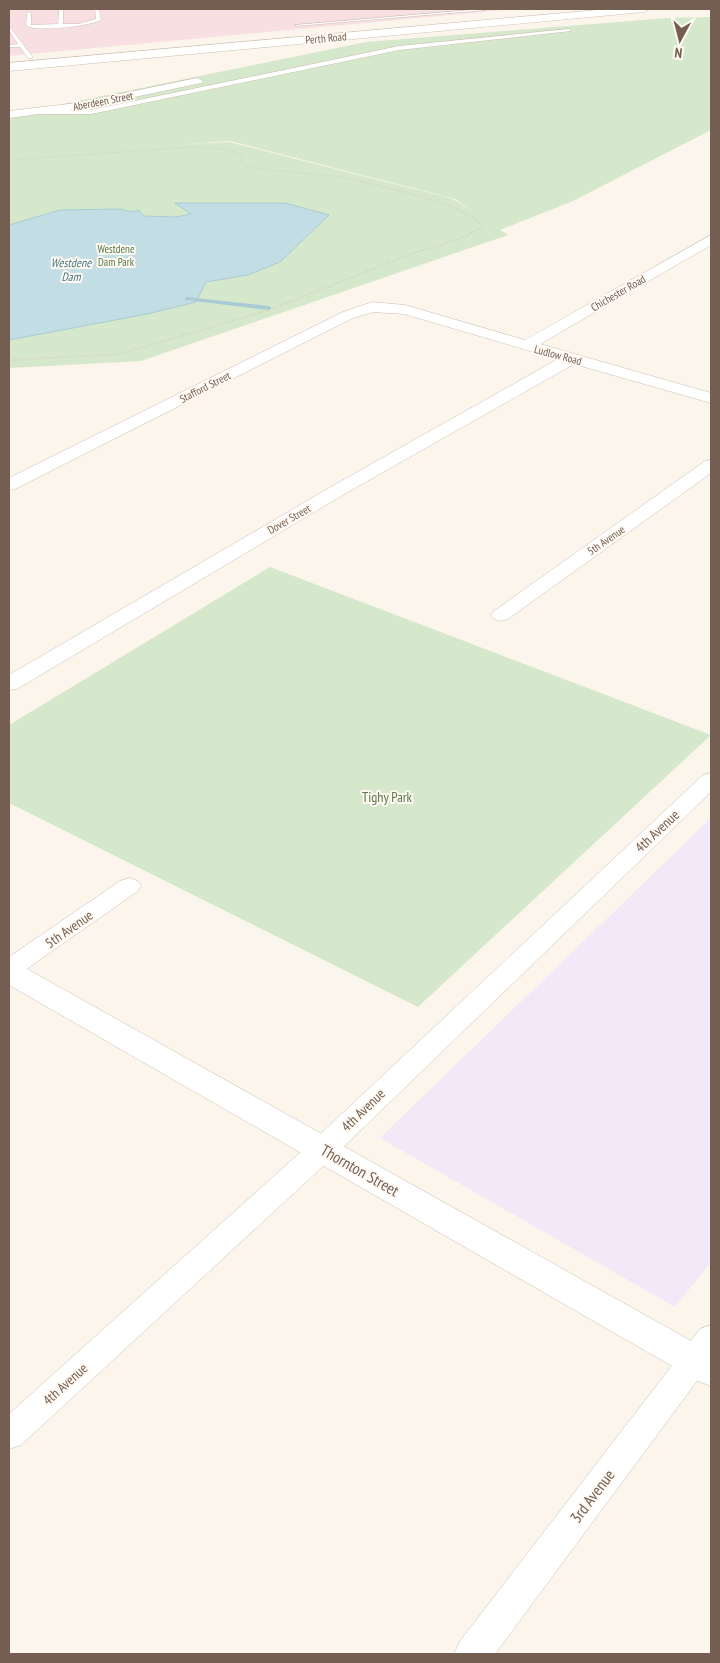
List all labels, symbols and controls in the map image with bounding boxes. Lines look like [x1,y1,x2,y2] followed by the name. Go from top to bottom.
[655,15,705,65] north arrow
[305,29,347,47] street label: Perth Road
[674,44,683,62] text: N
[72,88,134,114] street label: Aberdeen Street
[98,242,135,269] park label: Westdene Dam Park
[51,255,92,284] water label: Westdene Dam
[588,272,648,314] street label: Chichester Road
[533,342,583,368] street label: Ludlow Road
[177,368,233,406] street label: Stafford Street
[265,501,313,537] street label: Dover Street
[585,522,628,558] street label: 5th Avenue
[362,788,413,806] park label: Tighy Park
[631,806,683,856] street label: 4th Avenue
[42,906,97,952] street label: 5th Avenue
[337,1085,389,1135] street label: 4th Avenue
[317,1140,403,1201] street label: Thornton Street
[39,1359,91,1409] street label: 4th Avenue
[565,1465,619,1527] street label: 3rd Avenue

